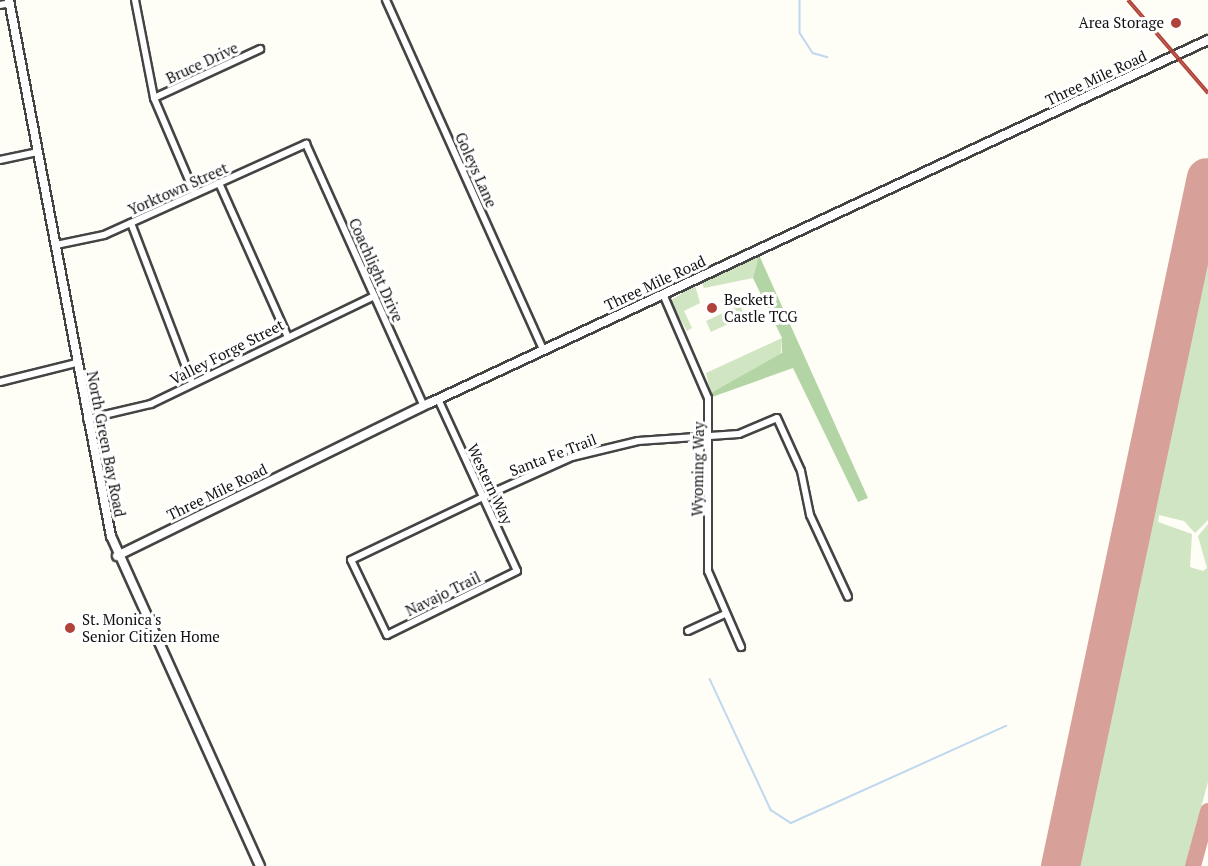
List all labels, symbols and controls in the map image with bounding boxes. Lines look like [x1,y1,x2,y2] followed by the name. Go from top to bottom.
[1079,14,1164,32] place label: Area Storage
[1169,16,1183,30] marker: Area Storage
[163,39,241,87] street label: Bruce Drive
[1043,47,1149,109] street label: Three Mile Road
[451,130,501,210] street label: Goleys Lane
[125,159,231,219] street label: Yorktown Street
[345,215,407,325] street label: Coachlight Drive
[602,252,708,314] street label: Three Mile Road
[724,290,798,325] place label: Beckett Castle TCG
[705,301,719,315] marker: Beckett Castle TCG
[167,316,287,388] street label: Valley Forge Street
[83,370,129,518] street label: North Green Bay Road
[688,421,708,517] street label: Wyoming Way
[507,430,599,480] street label: Santa Fe Trail
[464,441,516,527] street label: Western Way
[164,460,270,524] street label: Three Mile Road
[403,568,483,620] street label: Navajo Trail
[82,610,220,645] place label: St. Monica's Senior Citizen Home
[63,621,77,635] marker: St. Monica's Senior Citizen Home

